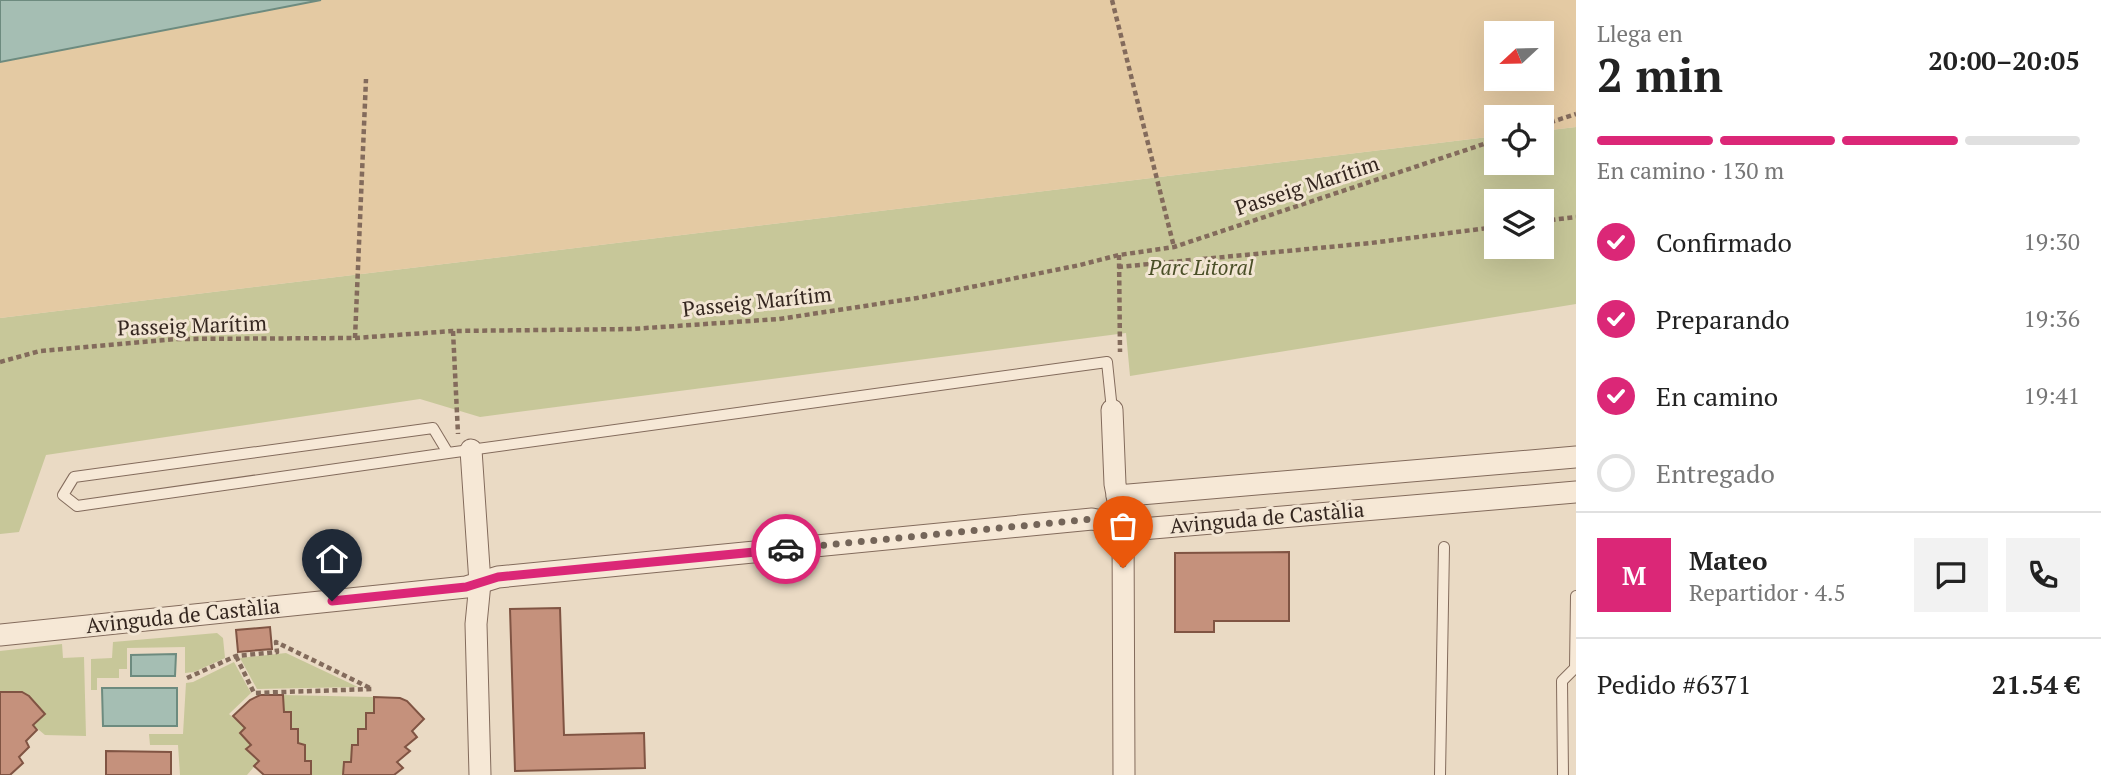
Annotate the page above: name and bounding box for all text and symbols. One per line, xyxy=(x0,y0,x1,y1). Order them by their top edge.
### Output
text: Llega en xyxy=(1597,18,1683,49)
north arrow xyxy=(1484,21,1554,91)
map controls xyxy=(1484,21,1554,259)
text: 20:00–20:05 xyxy=(1928,43,2080,77)
text: 2 min xyxy=(1597,44,1723,105)
button: locate xyxy=(1484,105,1554,175)
street label: Passeig Marítim xyxy=(1231,149,1382,222)
text: En camino · 130 m xyxy=(1597,155,1784,186)
button: layers xyxy=(1484,189,1554,259)
icon: check xyxy=(1597,223,1635,261)
text: Confirmado xyxy=(1656,225,1792,259)
text: 19:30 xyxy=(2023,226,2080,257)
park label: Parc Litoral xyxy=(1147,253,1254,281)
street label: Passeig Marítim xyxy=(681,279,833,323)
icon: check xyxy=(1597,300,1635,338)
text: Preparando xyxy=(1656,302,1790,336)
text: 19:36 xyxy=(2023,303,2080,334)
street label: Passeig Marítim xyxy=(117,308,267,342)
icon: check xyxy=(1597,377,1635,415)
text: En camino xyxy=(1656,379,1778,413)
text: 19:41 xyxy=(2023,380,2080,411)
text: Entregado xyxy=(1656,456,1775,490)
street label: Avinguda de Castàlia xyxy=(1169,495,1366,539)
pin xyxy=(1093,496,1153,568)
icon: bag xyxy=(1104,507,1142,545)
courier xyxy=(751,514,821,584)
pin xyxy=(302,529,362,601)
icon: car xyxy=(767,530,805,568)
button: chat xyxy=(1914,538,1988,612)
button: phone xyxy=(2006,538,2080,612)
icon: home xyxy=(313,540,351,578)
text: Mateo xyxy=(1689,543,1767,577)
text: M xyxy=(1622,558,1646,592)
text: Repartidor · 4.5 xyxy=(1689,577,1846,608)
street label: Avinguda de Castàlia xyxy=(85,591,282,639)
text: Pedido #6371 xyxy=(1597,667,1751,701)
text: 21.54 € xyxy=(1992,667,2080,701)

